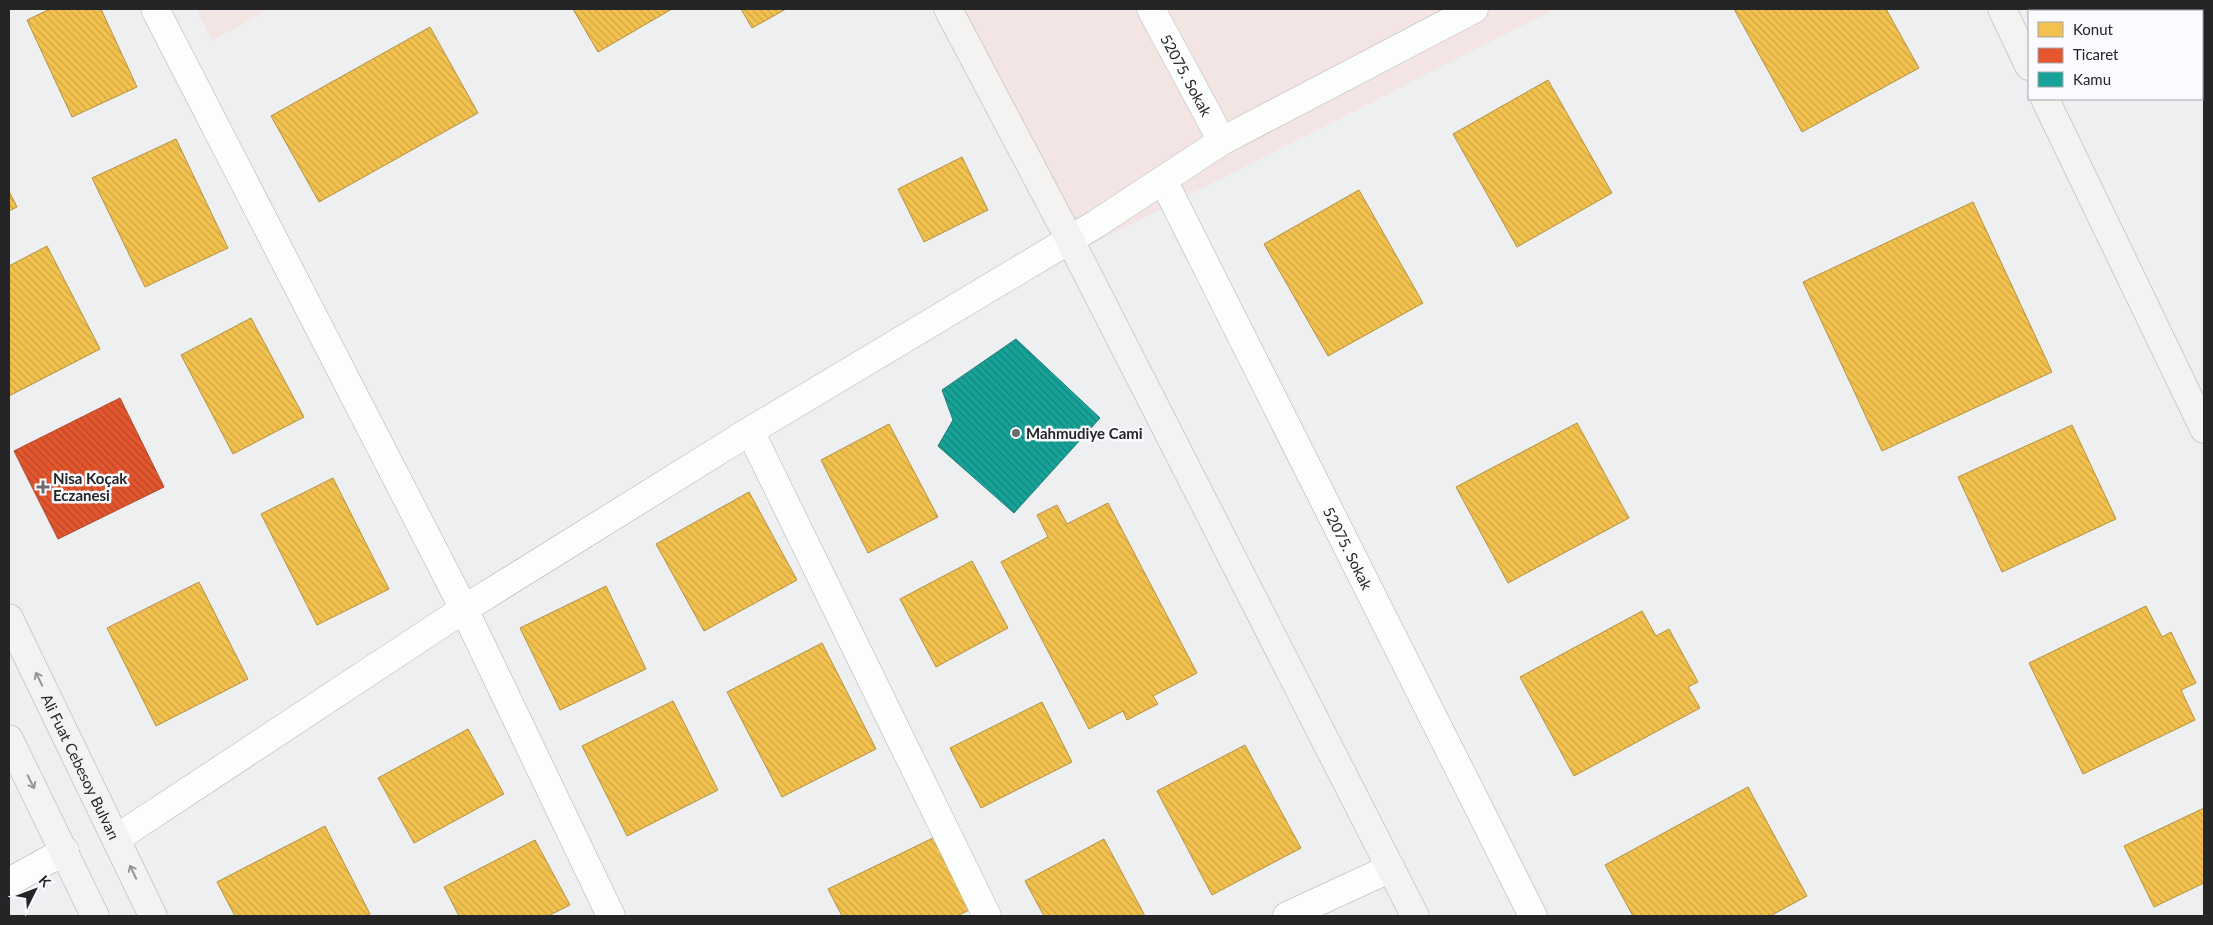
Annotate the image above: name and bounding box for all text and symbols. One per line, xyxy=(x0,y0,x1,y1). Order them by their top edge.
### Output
legend xyxy=(2028,10,2203,100)
text: Konut xyxy=(2073,20,2114,38)
street label: 52075. Sokak xyxy=(1157,31,1216,119)
text: Ticaret xyxy=(2073,45,2119,63)
text: Kamu xyxy=(2073,70,2111,88)
place label: Mahmudiye Cami xyxy=(1026,424,1143,442)
marker: Mahmudiye Cami xyxy=(1010,427,1022,439)
place label: Nisa Koçak Eczanesi xyxy=(53,469,128,504)
marker: Nisa Koçak Eczanesi xyxy=(37,481,49,493)
street label: 52075. Sokak xyxy=(1320,504,1377,593)
one-way arrow xyxy=(34,672,43,687)
street label: Ali Fuat Cebesoy Bulvarı xyxy=(38,691,124,842)
one-way arrow xyxy=(26,775,36,790)
north arrow xyxy=(10,865,60,915)
one-way arrow xyxy=(127,865,137,880)
text: K xyxy=(36,872,55,891)

